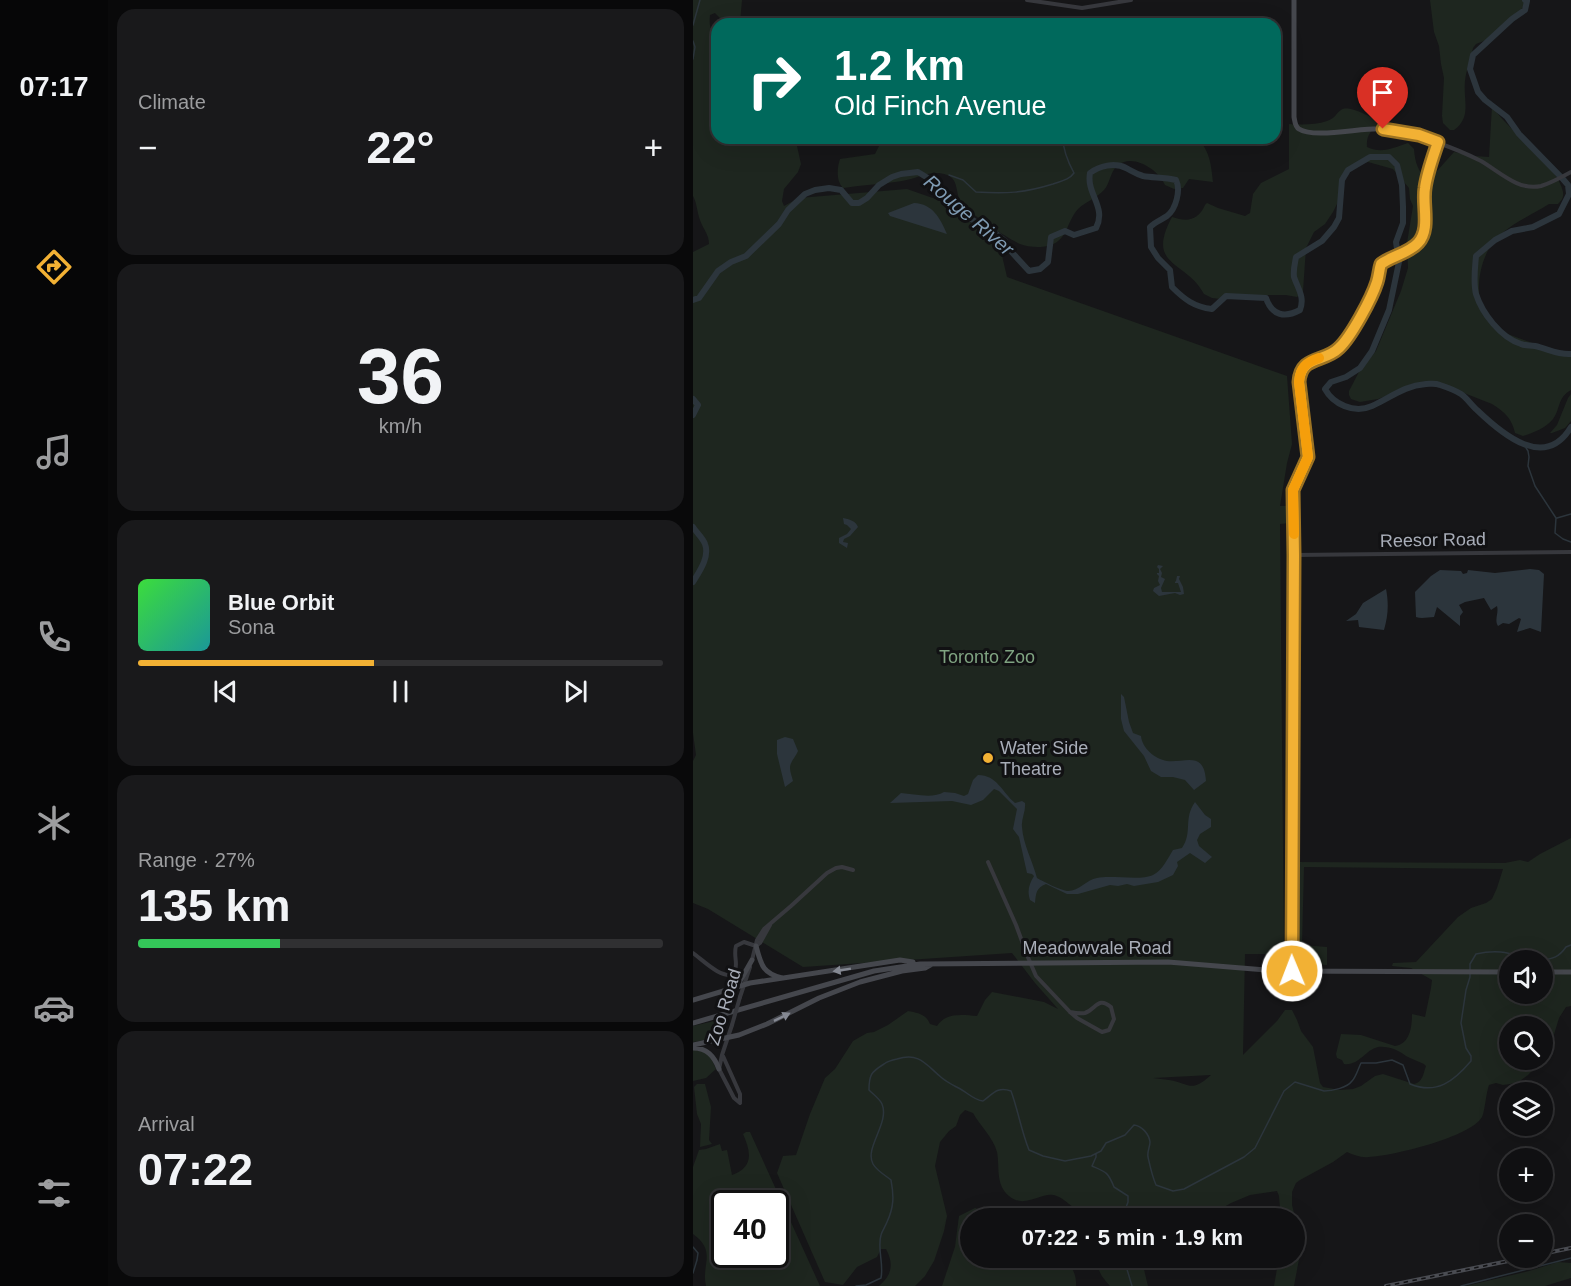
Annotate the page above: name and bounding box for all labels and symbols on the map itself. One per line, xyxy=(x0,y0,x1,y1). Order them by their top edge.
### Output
pin xyxy=(1357,67,1408,129)
water label: Rouge River xyxy=(920,170,1019,261)
street label: Reesor Road xyxy=(1380,529,1486,551)
park label: Toronto Zoo xyxy=(939,647,1035,667)
place label: Water Side Theatre xyxy=(1000,738,1088,779)
marker: Water Side Theatre xyxy=(981,751,995,765)
street label: Meadowvale Road xyxy=(1022,938,1172,958)
position arrow xyxy=(1260,939,1324,1003)
one-way arrow xyxy=(832,965,851,974)
street label: Zoo Road xyxy=(703,966,745,1048)
one-way arrow xyxy=(773,1012,790,1021)
speed limit sign: 40 xyxy=(711,1190,789,1268)

